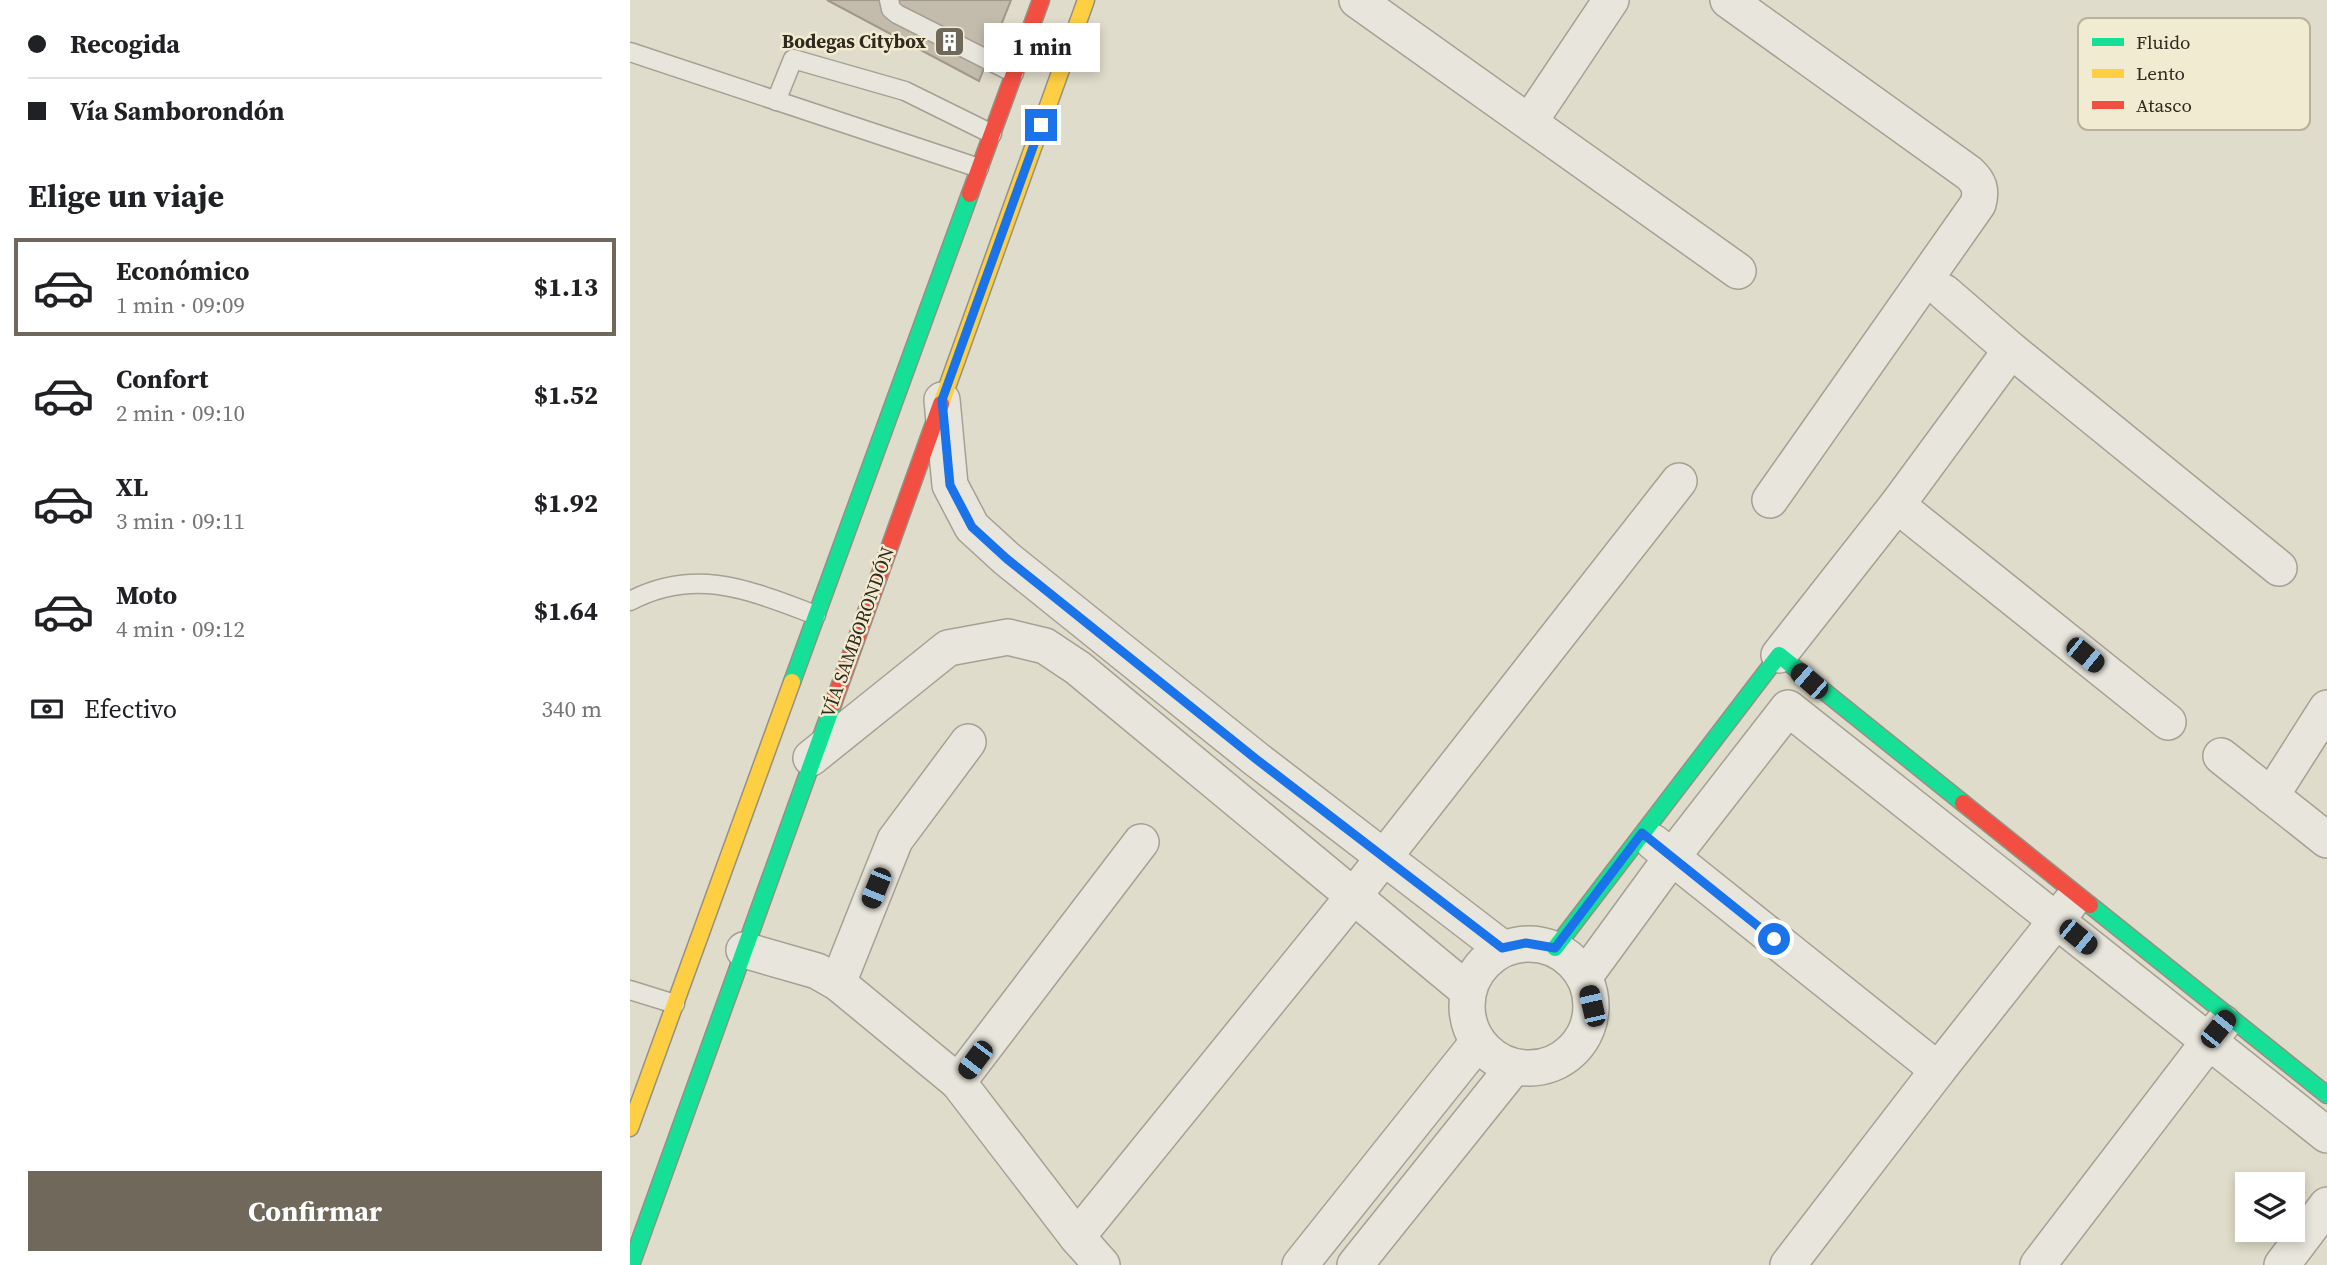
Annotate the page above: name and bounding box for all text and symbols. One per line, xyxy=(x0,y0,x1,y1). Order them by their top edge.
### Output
legend xyxy=(2078,18,2310,130)
building icon: Bodegas Citybox xyxy=(932,24,966,58)
callout: 1 min xyxy=(983,24,1099,72)
text: Recogida xyxy=(70,26,180,62)
place label: Bodegas Citybox xyxy=(782,28,927,54)
text: Fluido xyxy=(2136,29,2190,55)
text: 1 min xyxy=(1012,31,1072,63)
text: Lento xyxy=(2136,60,2185,86)
text: Atasco xyxy=(2136,92,2192,118)
text: Vía Samborondón xyxy=(70,93,284,129)
route end xyxy=(1025,109,1057,141)
text: Elige un viaje xyxy=(28,174,224,218)
text: Económico xyxy=(116,253,249,289)
icon: car xyxy=(32,256,95,319)
text: $1.13 xyxy=(534,269,598,305)
text: 1 min · 09:09 xyxy=(116,289,245,321)
text: Confort xyxy=(116,361,208,397)
icon: car xyxy=(32,364,95,427)
text: $1.52 xyxy=(534,377,598,413)
text: 2 min · 09:10 xyxy=(116,397,245,429)
text: XL xyxy=(116,469,148,505)
icon: car xyxy=(32,472,95,535)
text: $1.92 xyxy=(534,485,598,521)
text: 3 min · 09:11 xyxy=(116,505,245,537)
street label: VÍA SAMBORONDÓN xyxy=(814,543,900,721)
text: Moto xyxy=(116,577,177,613)
icon: car xyxy=(32,580,95,643)
text: $1.64 xyxy=(534,593,598,629)
text: 4 min · 09:12 xyxy=(116,613,245,645)
car xyxy=(2063,634,2108,676)
car xyxy=(1787,659,1832,703)
icon: cash xyxy=(28,690,66,728)
text: Efectivo xyxy=(84,691,177,727)
text: 340 m xyxy=(541,693,602,725)
car xyxy=(859,865,894,911)
car xyxy=(2056,916,2101,958)
route start xyxy=(1758,923,1790,955)
car xyxy=(1578,983,1607,1029)
car xyxy=(2197,1006,2240,1052)
car xyxy=(954,1037,997,1083)
button: Confirmar xyxy=(28,1171,602,1251)
map controls xyxy=(2235,1172,2305,1242)
button: layers xyxy=(2235,1172,2305,1242)

